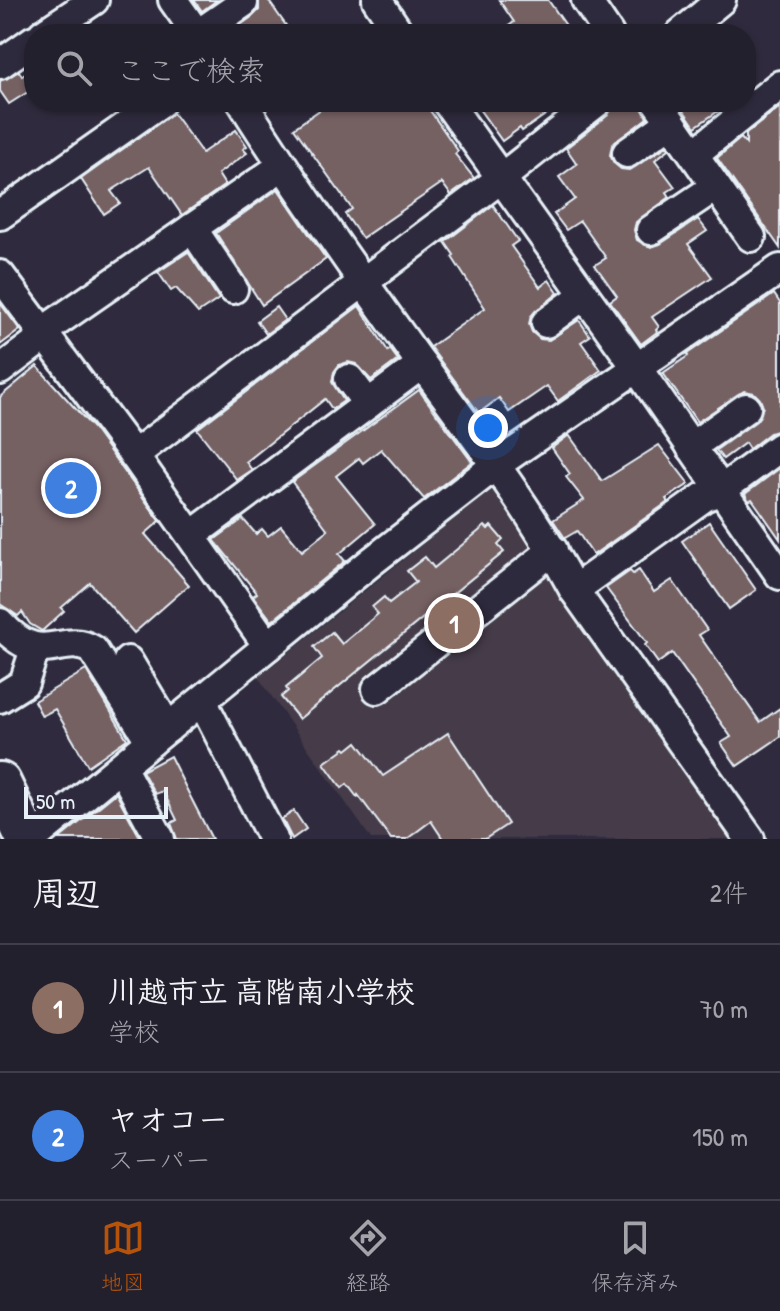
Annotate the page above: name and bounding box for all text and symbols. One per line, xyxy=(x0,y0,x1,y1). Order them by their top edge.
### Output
search box xyxy=(24,24,756,112)
icon: search xyxy=(52,46,96,90)
text: ここで検索 xyxy=(116,50,266,90)
your location xyxy=(468,408,508,448)
pin: 2 xyxy=(45,458,97,518)
pin: 1 xyxy=(428,593,480,653)
scale bar xyxy=(24,783,168,819)
text: 50 m xyxy=(36,786,75,816)
text: 周辺 xyxy=(32,870,100,916)
text: 2件 xyxy=(710,875,748,910)
text: 川越市立 高階南小学校 xyxy=(108,971,415,1011)
text: 1 xyxy=(53,991,63,1026)
text: 70 m xyxy=(700,991,748,1026)
text: 学校 xyxy=(108,1014,160,1049)
text: ヤオコー xyxy=(108,1099,228,1139)
text: 2 xyxy=(52,1119,64,1154)
text: 150 m xyxy=(692,1119,748,1154)
text: スーパー xyxy=(108,1142,211,1177)
tab: 地図 xyxy=(101,1216,145,1297)
tab: 経路 xyxy=(346,1216,390,1297)
tab: 保存済み xyxy=(591,1216,679,1297)

